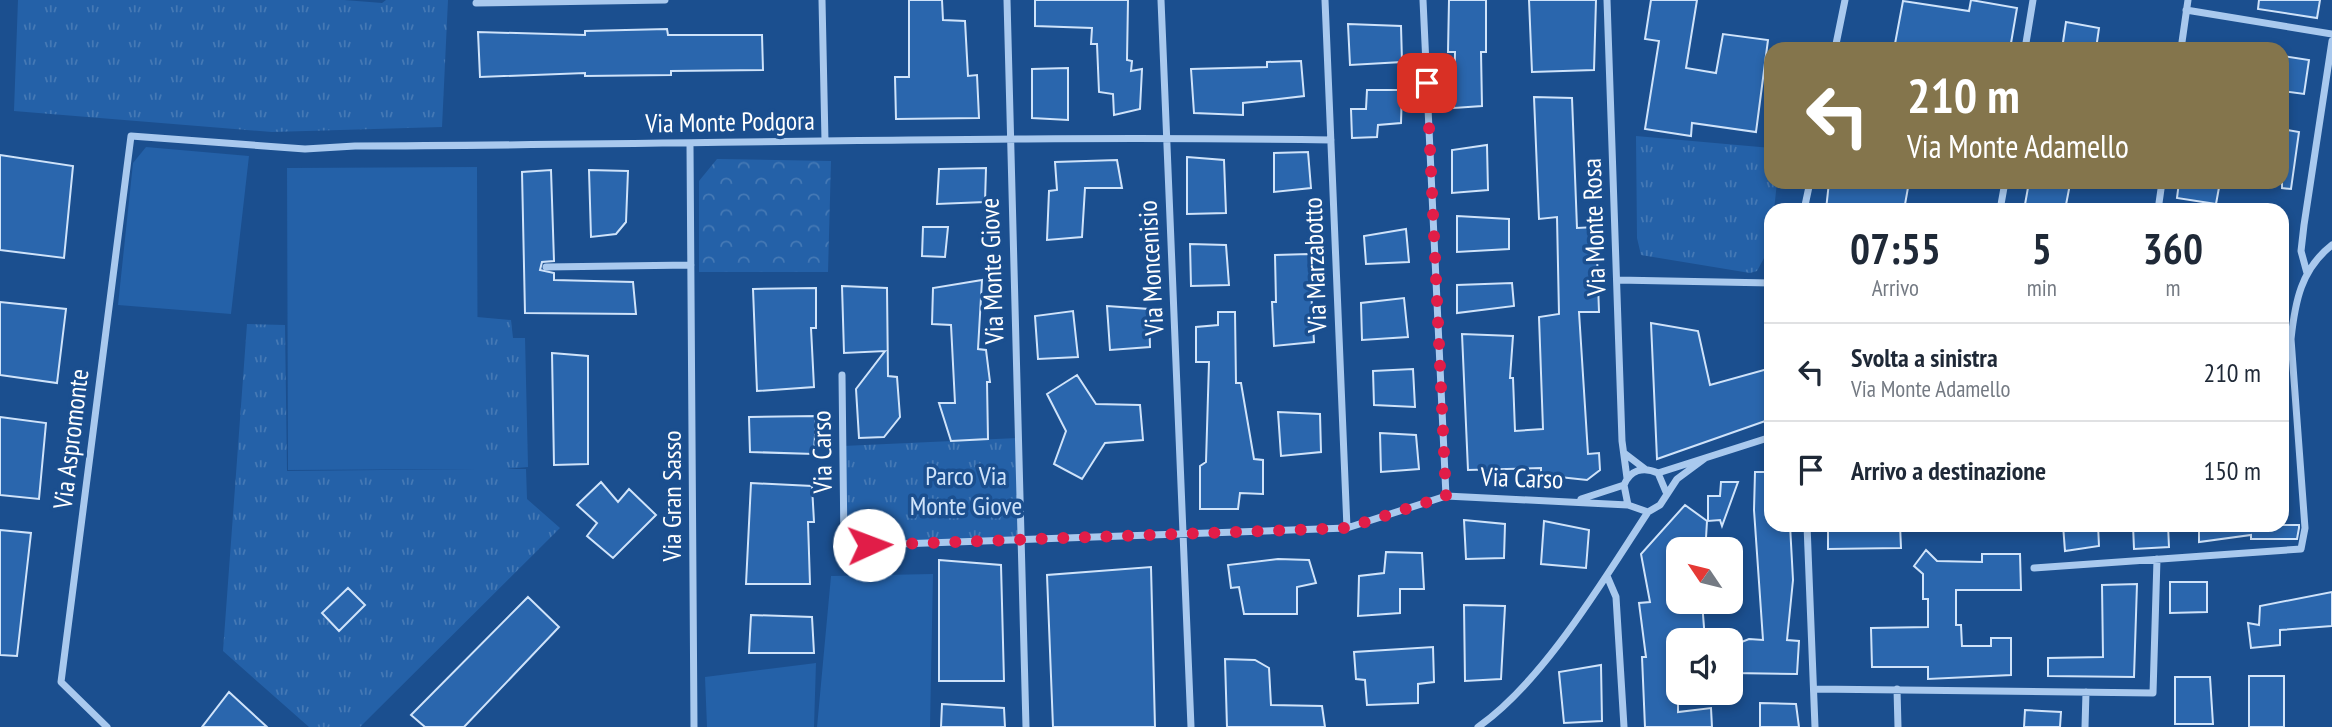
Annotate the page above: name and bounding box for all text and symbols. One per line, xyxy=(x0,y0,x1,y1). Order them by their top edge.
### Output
pin xyxy=(1397,53,1457,113)
text: 210 m xyxy=(1907,63,2020,127)
icon: arrive xyxy=(1408,64,1446,102)
icon: left xyxy=(1792,70,1883,161)
street label: Via Monte Podgora xyxy=(644,104,815,139)
text: Via Monte Adamello xyxy=(1907,125,2129,167)
street label: Via Monte Rosa xyxy=(1575,158,1612,297)
street label: Via Monte Giove xyxy=(972,197,1011,346)
street label: Via Marzabotto xyxy=(1296,197,1333,334)
street label: Via Moncenisio xyxy=(1130,200,1171,337)
text: 07:55 xyxy=(1850,221,1941,276)
text: 5 xyxy=(2032,221,2052,276)
text: 360 xyxy=(2143,221,2203,276)
text: Arrivo xyxy=(1872,273,1919,302)
text: min xyxy=(2027,273,2057,302)
text: m xyxy=(2165,273,2180,302)
text: Svolta a sinistra xyxy=(1851,341,1998,374)
icon: left xyxy=(1792,353,1830,391)
text: 210 m xyxy=(2203,356,2261,389)
street label: Via Aspromonte xyxy=(45,367,95,512)
text: Via Monte Adamello xyxy=(1851,374,2010,403)
street label: Via Carso xyxy=(804,410,839,495)
street label: Via Gran Sasso xyxy=(655,430,688,563)
icon: arrive xyxy=(1792,451,1830,489)
text: Arrivo a destinazione xyxy=(1851,454,2046,487)
text: 150 m xyxy=(2203,454,2261,487)
park label: Parco Via Monte Giove xyxy=(910,459,1022,522)
street label: Via Carso xyxy=(1479,460,1564,495)
position arrow xyxy=(832,508,906,582)
north arrow xyxy=(1666,537,1743,614)
map controls xyxy=(1666,537,1743,705)
button: sound xyxy=(1666,628,1743,705)

